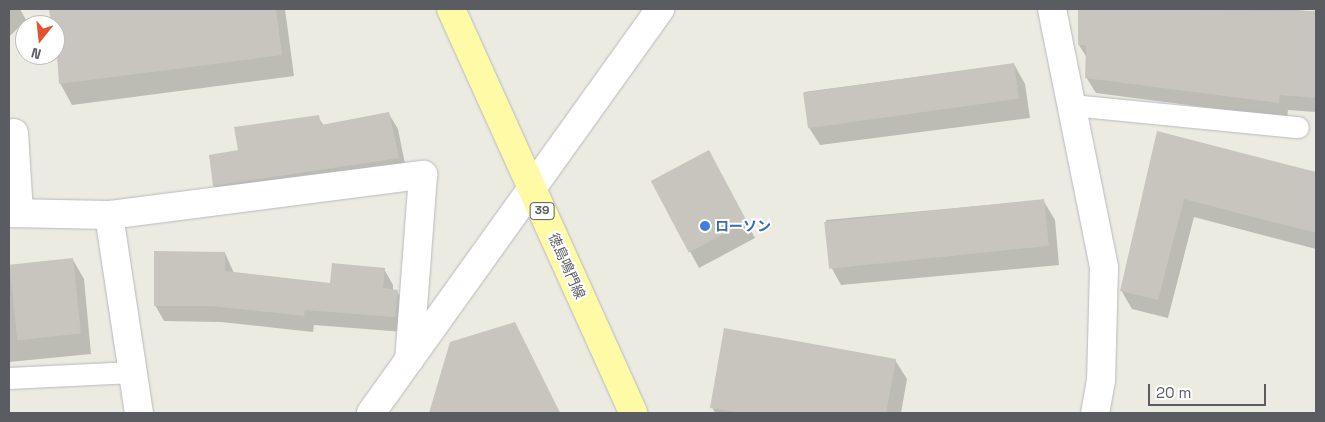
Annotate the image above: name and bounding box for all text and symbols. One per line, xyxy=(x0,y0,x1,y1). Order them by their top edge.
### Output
north arrow xyxy=(15,15,65,65)
text: N xyxy=(29,44,43,63)
road number: 39 xyxy=(530,202,554,220)
place label: ローソン xyxy=(715,218,771,234)
marker: ローソン xyxy=(699,220,711,232)
street label: 徳島鳴門線 xyxy=(545,231,589,301)
scale bar xyxy=(1150,374,1268,406)
text: 20 m xyxy=(1156,383,1191,402)

